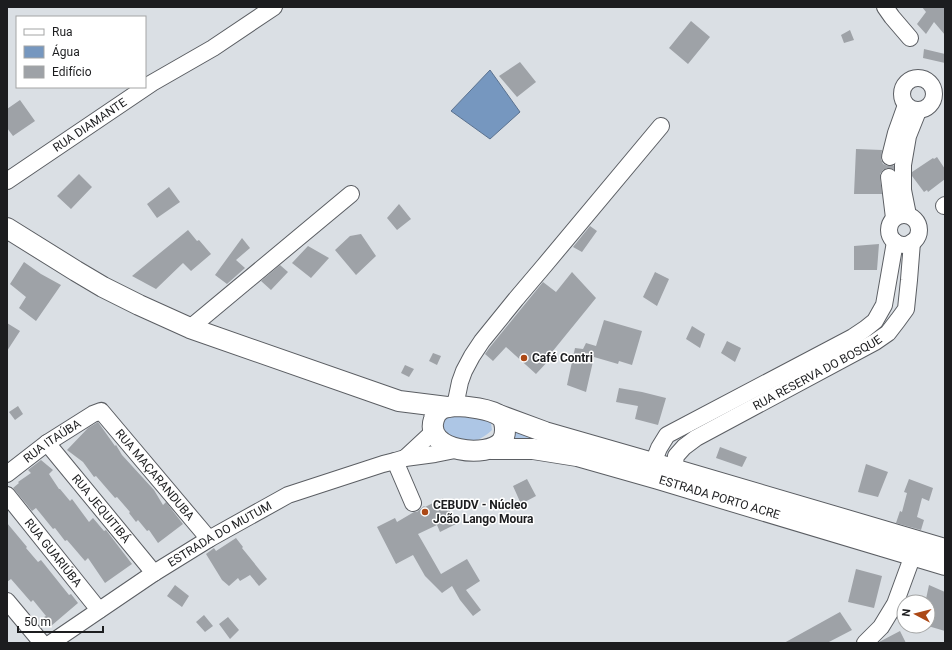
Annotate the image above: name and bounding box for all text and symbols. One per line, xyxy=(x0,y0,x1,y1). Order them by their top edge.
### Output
legend xyxy=(16,16,146,88)
text: Rua xyxy=(52,25,73,39)
text: Água xyxy=(52,44,80,59)
text: Edifício xyxy=(52,65,92,79)
street label: RUA DIAMANTE xyxy=(50,95,129,155)
street label: RUA RESERVA DO BOSQUE xyxy=(751,332,885,413)
place label: Café Contri xyxy=(532,351,593,365)
marker: Café Contri xyxy=(519,353,529,363)
street label: RUA ITAÚBA xyxy=(21,416,84,466)
street label: RUA MAÇARANDUBA xyxy=(113,426,197,523)
street label: RUA JEQUITIBÁ xyxy=(69,472,134,546)
street label: ESTRADA PORTO ACRE xyxy=(657,473,782,522)
street label: ESTRADA DO MUTUM xyxy=(165,498,274,570)
place label: CEBUDV - Núcleo João Lango Moura xyxy=(433,498,534,526)
marker: CEBUDV - Núcleo João Lango Moura xyxy=(420,507,430,517)
street label: RUA GUARIÚBA xyxy=(22,516,85,590)
north arrow xyxy=(896,594,936,634)
scale bar xyxy=(18,608,103,634)
text: N xyxy=(900,608,914,617)
text: 50 m xyxy=(24,615,51,629)

